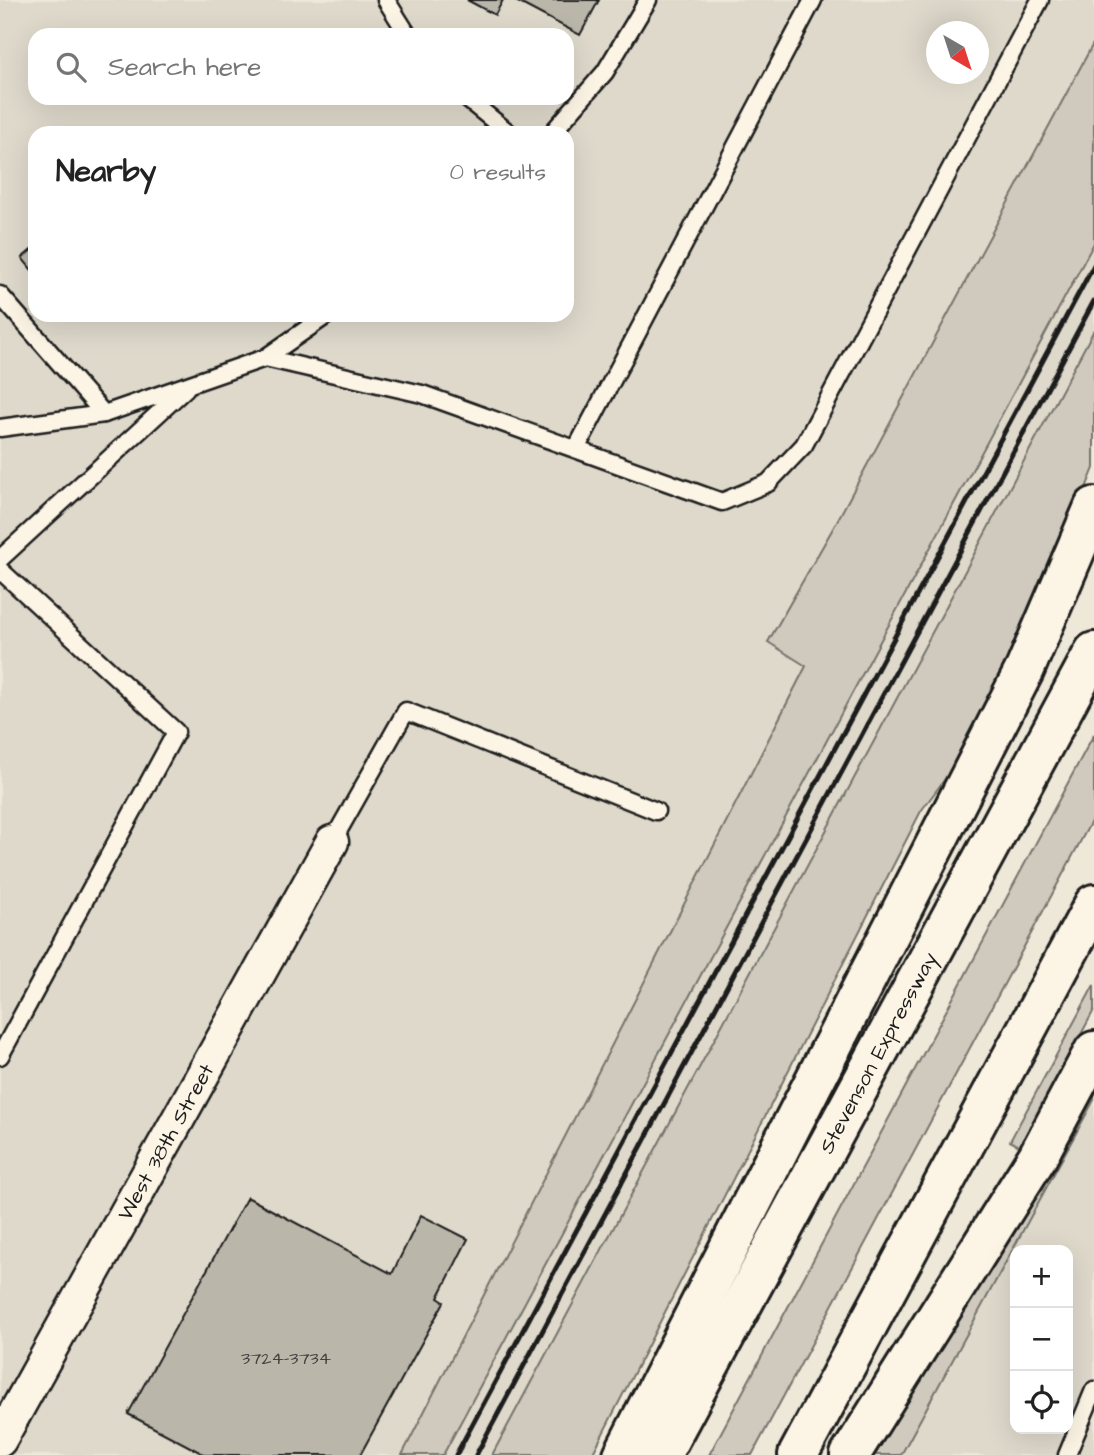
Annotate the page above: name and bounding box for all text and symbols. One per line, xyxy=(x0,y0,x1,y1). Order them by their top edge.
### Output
north arrow xyxy=(926,21,989,84)
search box xyxy=(28,28,574,105)
icon: search xyxy=(52,48,90,86)
text: Search here xyxy=(108,49,261,85)
text: Nearby xyxy=(56,151,156,193)
text: 0 results xyxy=(449,156,546,188)
street label: Stevenson Expressway xyxy=(812,947,946,1159)
street label: West 38th Street xyxy=(110,1058,221,1225)
map controls xyxy=(1010,1245,1073,1434)
button: + xyxy=(1010,1245,1073,1308)
button: − xyxy=(1010,1308,1073,1371)
house number: 3724-3734 xyxy=(241,1346,331,1371)
button: locate xyxy=(1010,1371,1073,1434)

